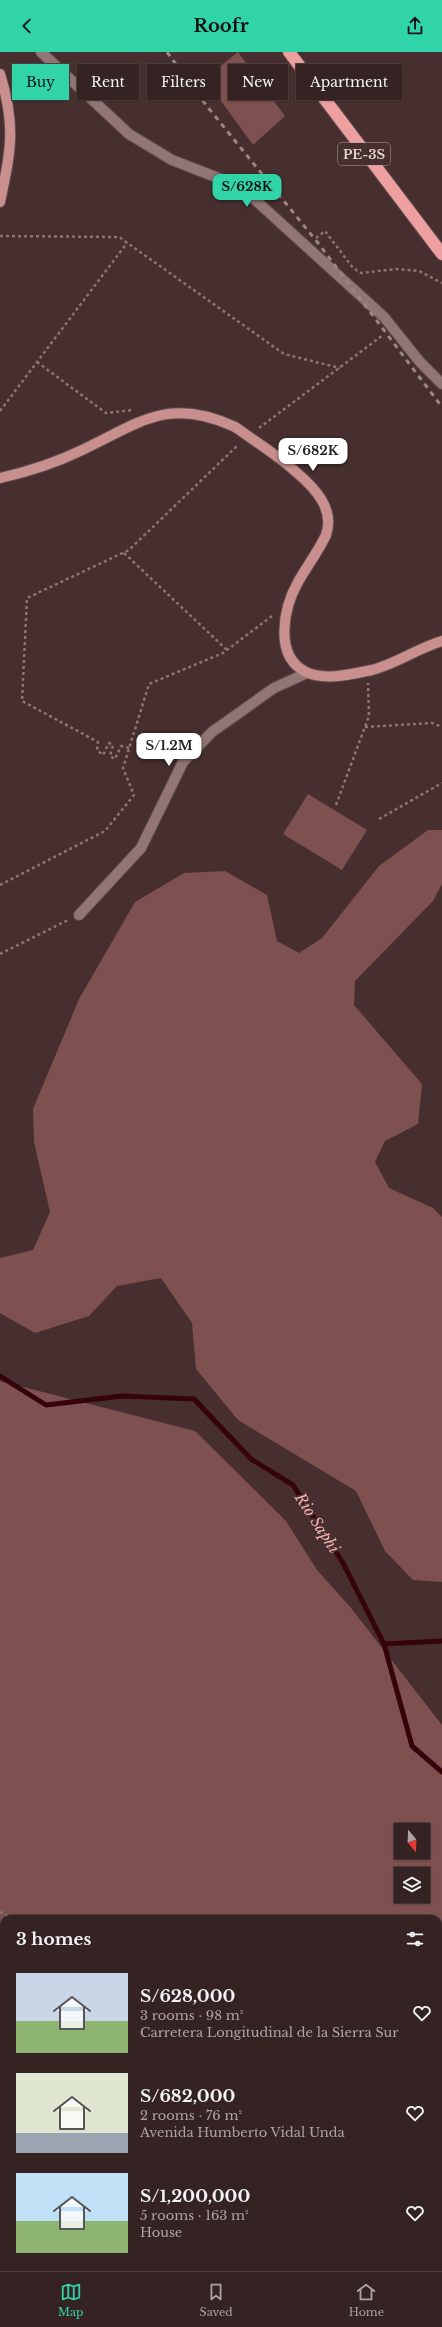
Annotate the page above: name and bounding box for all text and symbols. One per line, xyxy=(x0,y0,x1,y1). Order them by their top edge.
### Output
icon: back xyxy=(16,15,38,37)
text: Roofr xyxy=(193,15,249,37)
icon: share xyxy=(404,15,426,37)
chip: Buy xyxy=(12,64,69,100)
chip: Rent xyxy=(77,64,139,100)
chip: Filters xyxy=(147,64,220,100)
chip: New xyxy=(228,64,288,100)
chip: Apartment xyxy=(296,64,402,100)
road number: PE-3S xyxy=(338,143,390,165)
pin: S/628K xyxy=(214,174,280,208)
text: S/628K xyxy=(222,178,273,195)
pin: S/682K xyxy=(280,438,346,472)
text: S/682K xyxy=(288,442,339,459)
pin: S/1.2M xyxy=(136,733,202,767)
text: S/1.2M xyxy=(145,737,193,754)
water label: Rio Saphi xyxy=(290,1488,344,1557)
north arrow xyxy=(394,1823,430,1859)
map controls xyxy=(394,1823,430,1903)
button: layers xyxy=(394,1867,430,1903)
icon: filters xyxy=(404,1928,426,1950)
text: 3 homes xyxy=(16,1929,91,1950)
text: S/628,000 xyxy=(140,1986,235,2007)
icon: home xyxy=(48,1989,96,2037)
icon: heart xyxy=(411,2002,433,2024)
text: 3 rooms · 98 m² xyxy=(140,2007,243,2024)
text: Carretera Longitudinal de la Sierra Sur xyxy=(140,2024,399,2041)
text: S/682,000 xyxy=(140,2086,235,2107)
icon: home xyxy=(48,2089,96,2137)
icon: heart xyxy=(404,2102,426,2124)
text: 2 rooms · 76 m² xyxy=(140,2107,242,2124)
text: Avenida Humberto Vidal Unda xyxy=(140,2124,345,2141)
text: S/1,200,000 xyxy=(140,2186,250,2207)
icon: home xyxy=(48,2189,96,2237)
icon: heart xyxy=(404,2202,426,2224)
text: 5 rooms · 163 m² xyxy=(140,2207,249,2224)
text: House xyxy=(140,2224,182,2241)
tab: Map xyxy=(58,2281,84,2319)
tab: Saved xyxy=(200,2281,233,2319)
tab: Home xyxy=(349,2281,384,2319)

